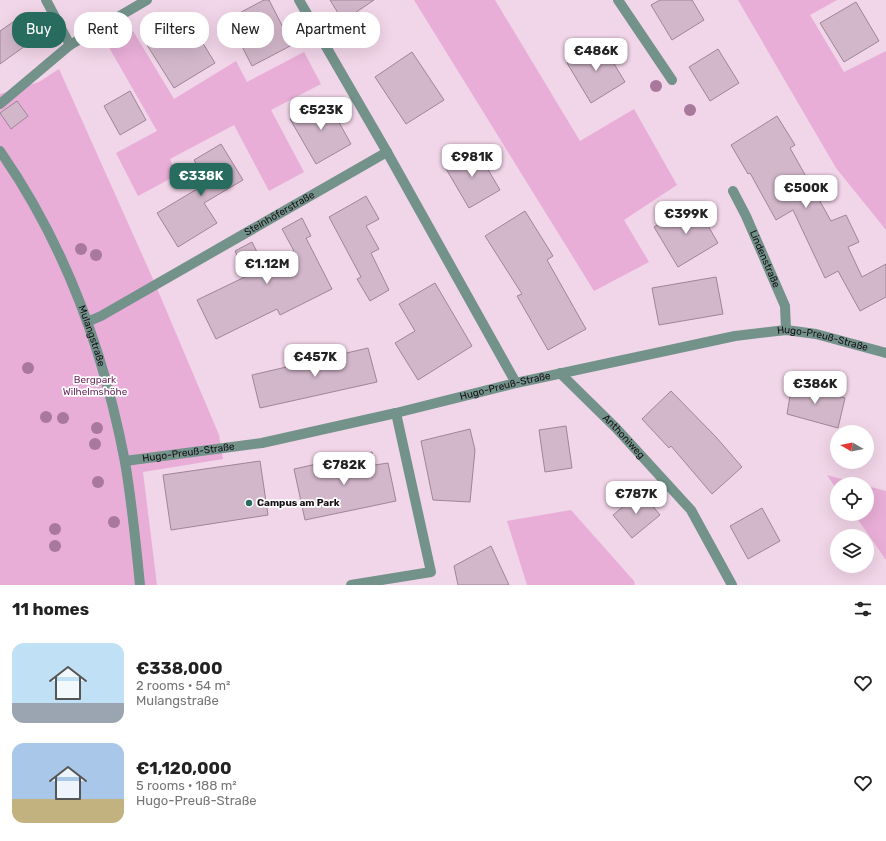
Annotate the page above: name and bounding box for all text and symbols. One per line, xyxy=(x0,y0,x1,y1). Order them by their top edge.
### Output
chip: Buy xyxy=(12,12,66,48)
chip: Rent xyxy=(74,12,132,48)
chip: Filters xyxy=(140,12,209,48)
chip: New xyxy=(217,12,274,48)
chip: Apartment xyxy=(282,12,380,48)
pin: €486K xyxy=(568,38,624,72)
text: €486K xyxy=(574,43,618,58)
pin: €523K xyxy=(293,97,349,131)
text: €523K xyxy=(299,102,343,117)
pin: €981K xyxy=(444,144,500,178)
text: €981K xyxy=(451,149,493,164)
pin: €338K xyxy=(173,163,229,197)
text: €338K xyxy=(179,168,223,183)
pin: €500K xyxy=(778,175,834,209)
text: €500K xyxy=(784,180,828,195)
street label: Steinhöferstraße xyxy=(242,189,317,238)
pin: €399K xyxy=(658,201,714,235)
text: €399K xyxy=(664,206,708,221)
street label: Lindenstraße xyxy=(747,228,783,290)
pin: €1.12M xyxy=(234,251,300,285)
text: €1.12M xyxy=(244,256,290,271)
street label: Mulangstraße xyxy=(75,304,107,368)
street label: Hugo-Preuß-Straße xyxy=(776,324,870,354)
pin: €457K xyxy=(287,344,343,378)
text: €457K xyxy=(293,349,337,364)
street label: Hugo-Preuß-Straße xyxy=(459,370,552,403)
pin: €386K xyxy=(787,371,843,405)
park label: Bergpark Wilhelmshöhe xyxy=(63,374,128,398)
text: €386K xyxy=(793,376,837,391)
street label: Anthoniweg xyxy=(600,412,647,461)
north arrow xyxy=(830,425,874,469)
map controls xyxy=(830,425,874,573)
street label: Hugo-Preuß-Straße xyxy=(142,441,236,465)
pin: €782K xyxy=(316,452,372,486)
text: €782K xyxy=(322,457,366,472)
button: locate xyxy=(830,477,874,521)
pin: €787K xyxy=(608,481,664,515)
text: €787K xyxy=(615,486,657,501)
place label: Campus am Park xyxy=(257,497,340,509)
marker: Campus am Park xyxy=(244,498,254,508)
button: layers xyxy=(830,529,874,573)
icon: filters xyxy=(852,598,874,620)
text: 11 homes xyxy=(12,599,89,619)
text: €338,000 xyxy=(136,658,222,678)
icon: home xyxy=(44,659,92,707)
icon: heart xyxy=(852,672,874,694)
text: 2 rooms · 54 m² xyxy=(136,678,230,693)
text: Mulangstraße xyxy=(136,693,219,708)
text: €1,120,000 xyxy=(136,758,232,778)
icon: home xyxy=(44,759,92,807)
icon: heart xyxy=(852,772,874,794)
text: 5 rooms · 188 m² xyxy=(136,778,237,793)
text: Hugo-Preuß-Straße xyxy=(136,793,257,808)

